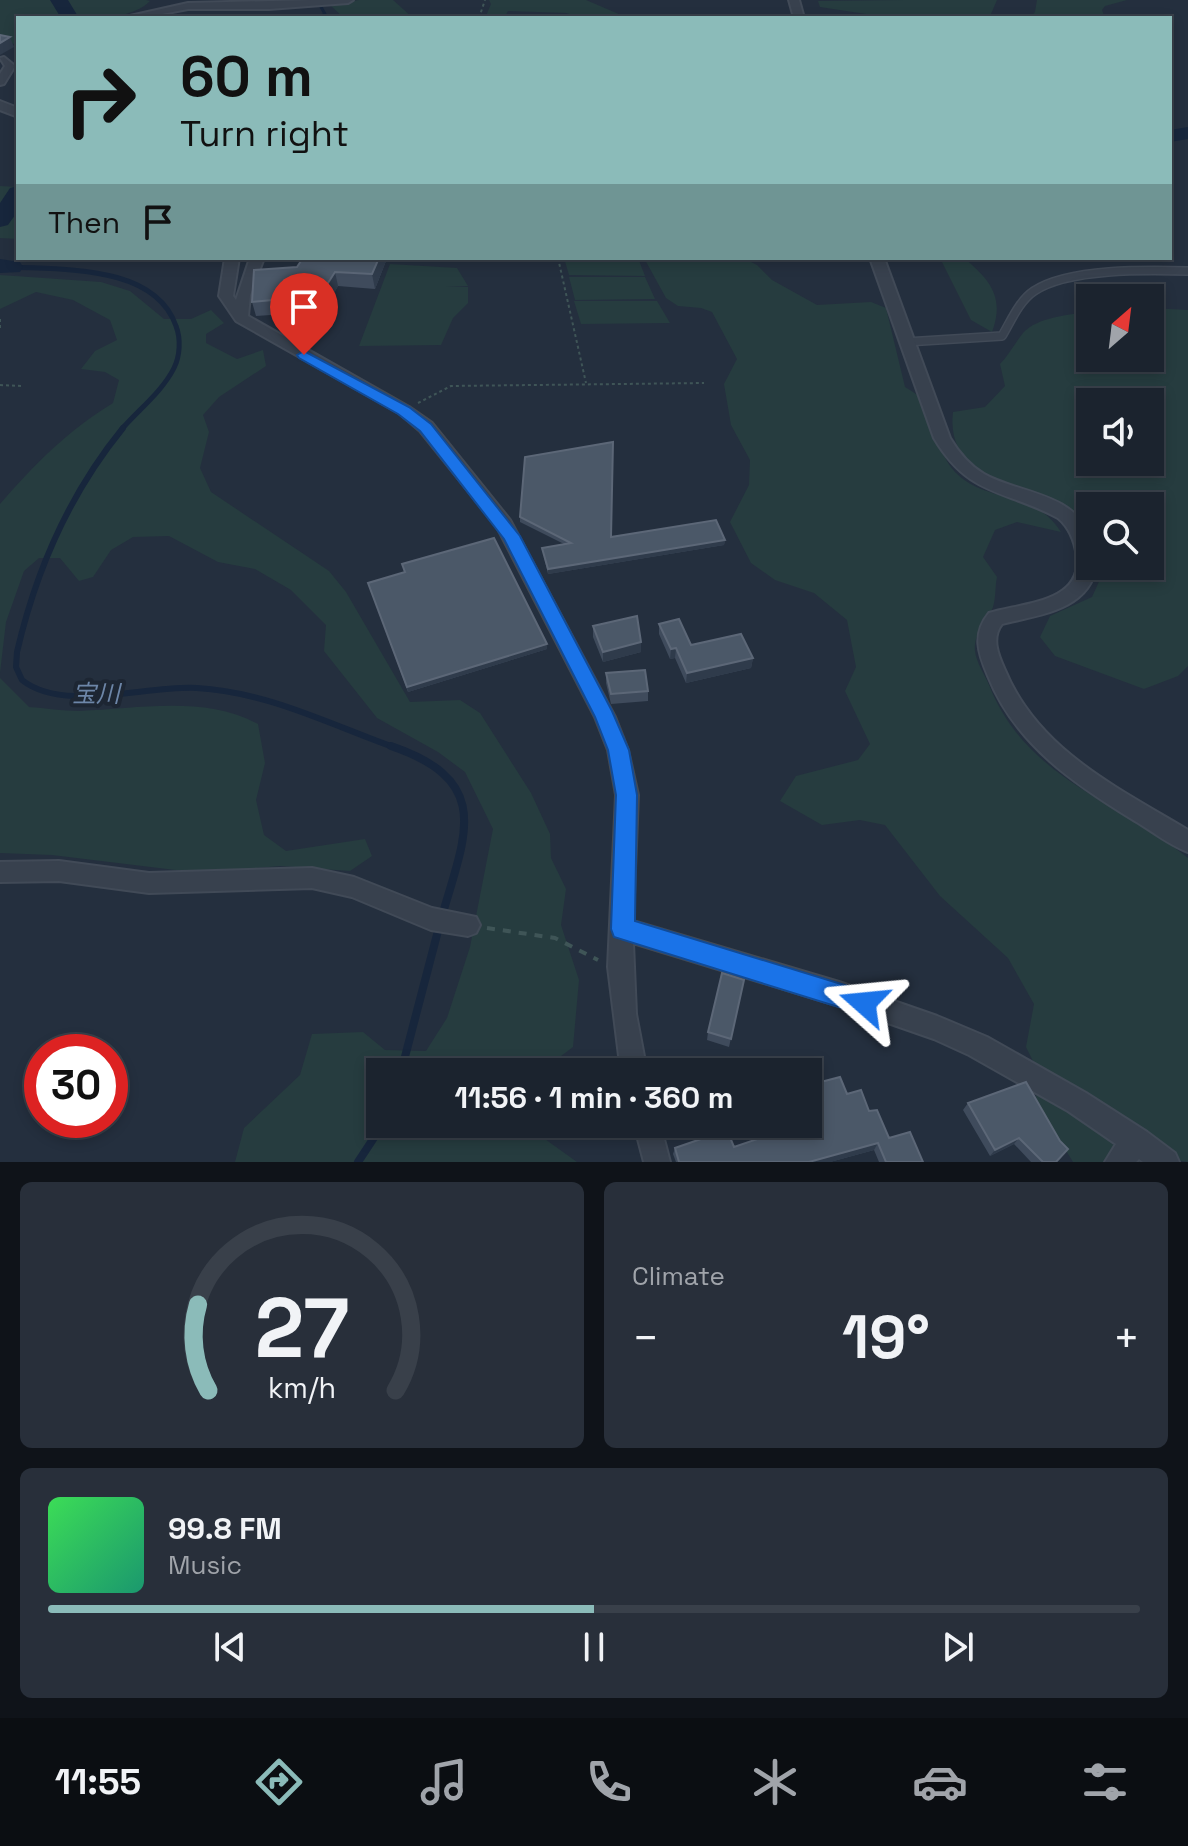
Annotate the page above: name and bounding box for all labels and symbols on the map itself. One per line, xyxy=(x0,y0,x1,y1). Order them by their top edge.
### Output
pin xyxy=(270,273,338,355)
north arrow xyxy=(1076,284,1164,372)
water label: 宝川 xyxy=(72,678,123,709)
position arrow xyxy=(822,961,906,1045)
speed limit sign: 30 xyxy=(24,1034,128,1138)

